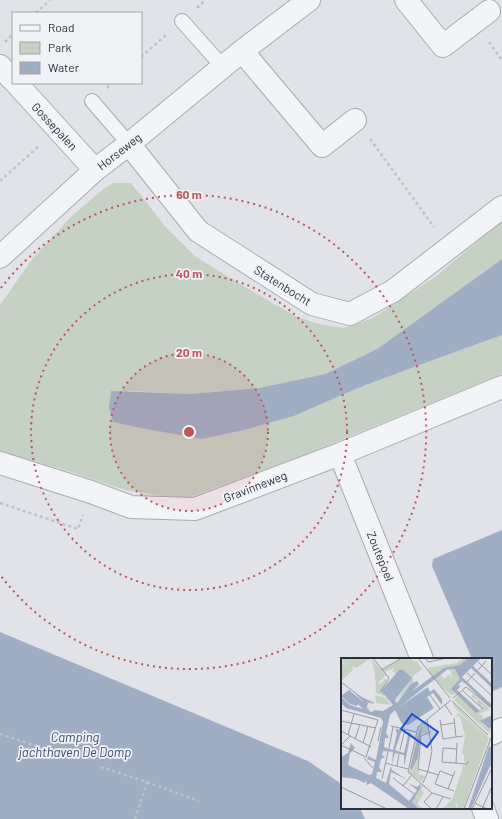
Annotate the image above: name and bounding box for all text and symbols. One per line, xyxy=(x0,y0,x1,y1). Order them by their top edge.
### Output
legend xyxy=(12,12,142,84)
text: Road xyxy=(48,20,75,34)
text: Park xyxy=(48,40,72,54)
text: Water xyxy=(48,60,80,74)
street label: Gossepalen xyxy=(29,99,81,153)
street label: Horseweg xyxy=(94,129,144,173)
text: 60 m xyxy=(176,187,202,201)
street label: Statenbocht xyxy=(252,262,314,308)
text: 40 m xyxy=(176,266,202,280)
text: 20 m xyxy=(176,345,202,359)
centre of rings xyxy=(182,425,196,439)
street label: Gravinneweg xyxy=(221,467,289,505)
street label: Zoutepoel xyxy=(365,529,397,583)
inset map xyxy=(341,658,492,809)
water label: Camping jachthaven De Domp xyxy=(17,729,131,760)

